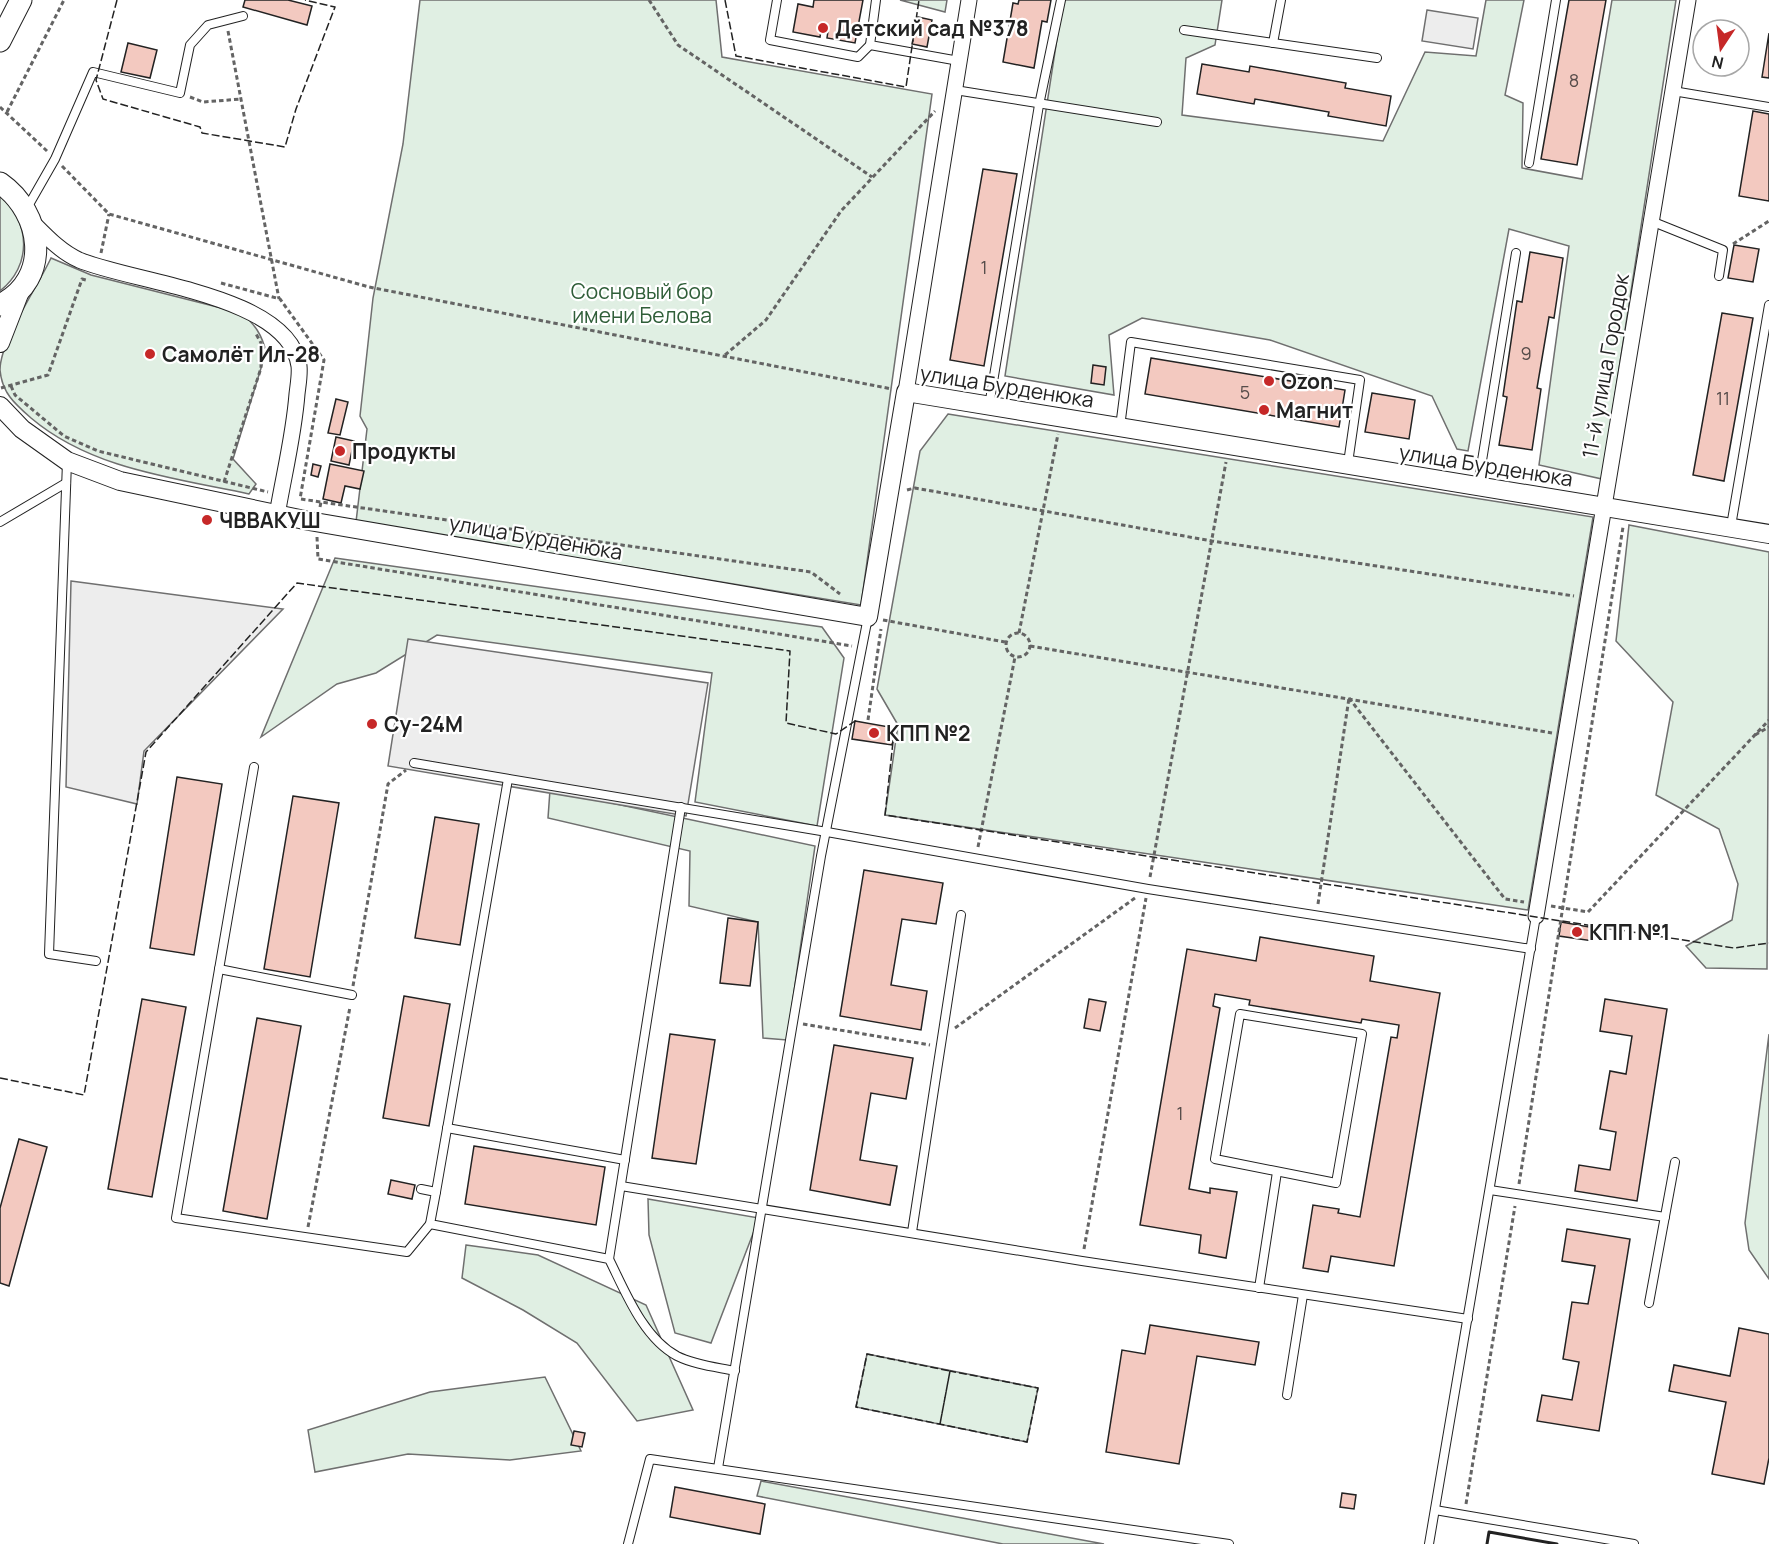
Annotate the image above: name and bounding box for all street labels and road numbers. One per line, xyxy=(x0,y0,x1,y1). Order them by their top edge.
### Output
street label: 11-й улица Городок xyxy=(1575,271,1635,461)
street label: улица Бурденюка xyxy=(918,358,1096,414)
street label: улица Бурденюка xyxy=(1397,437,1575,493)
street label: улица Бурденюка xyxy=(447,508,625,566)

